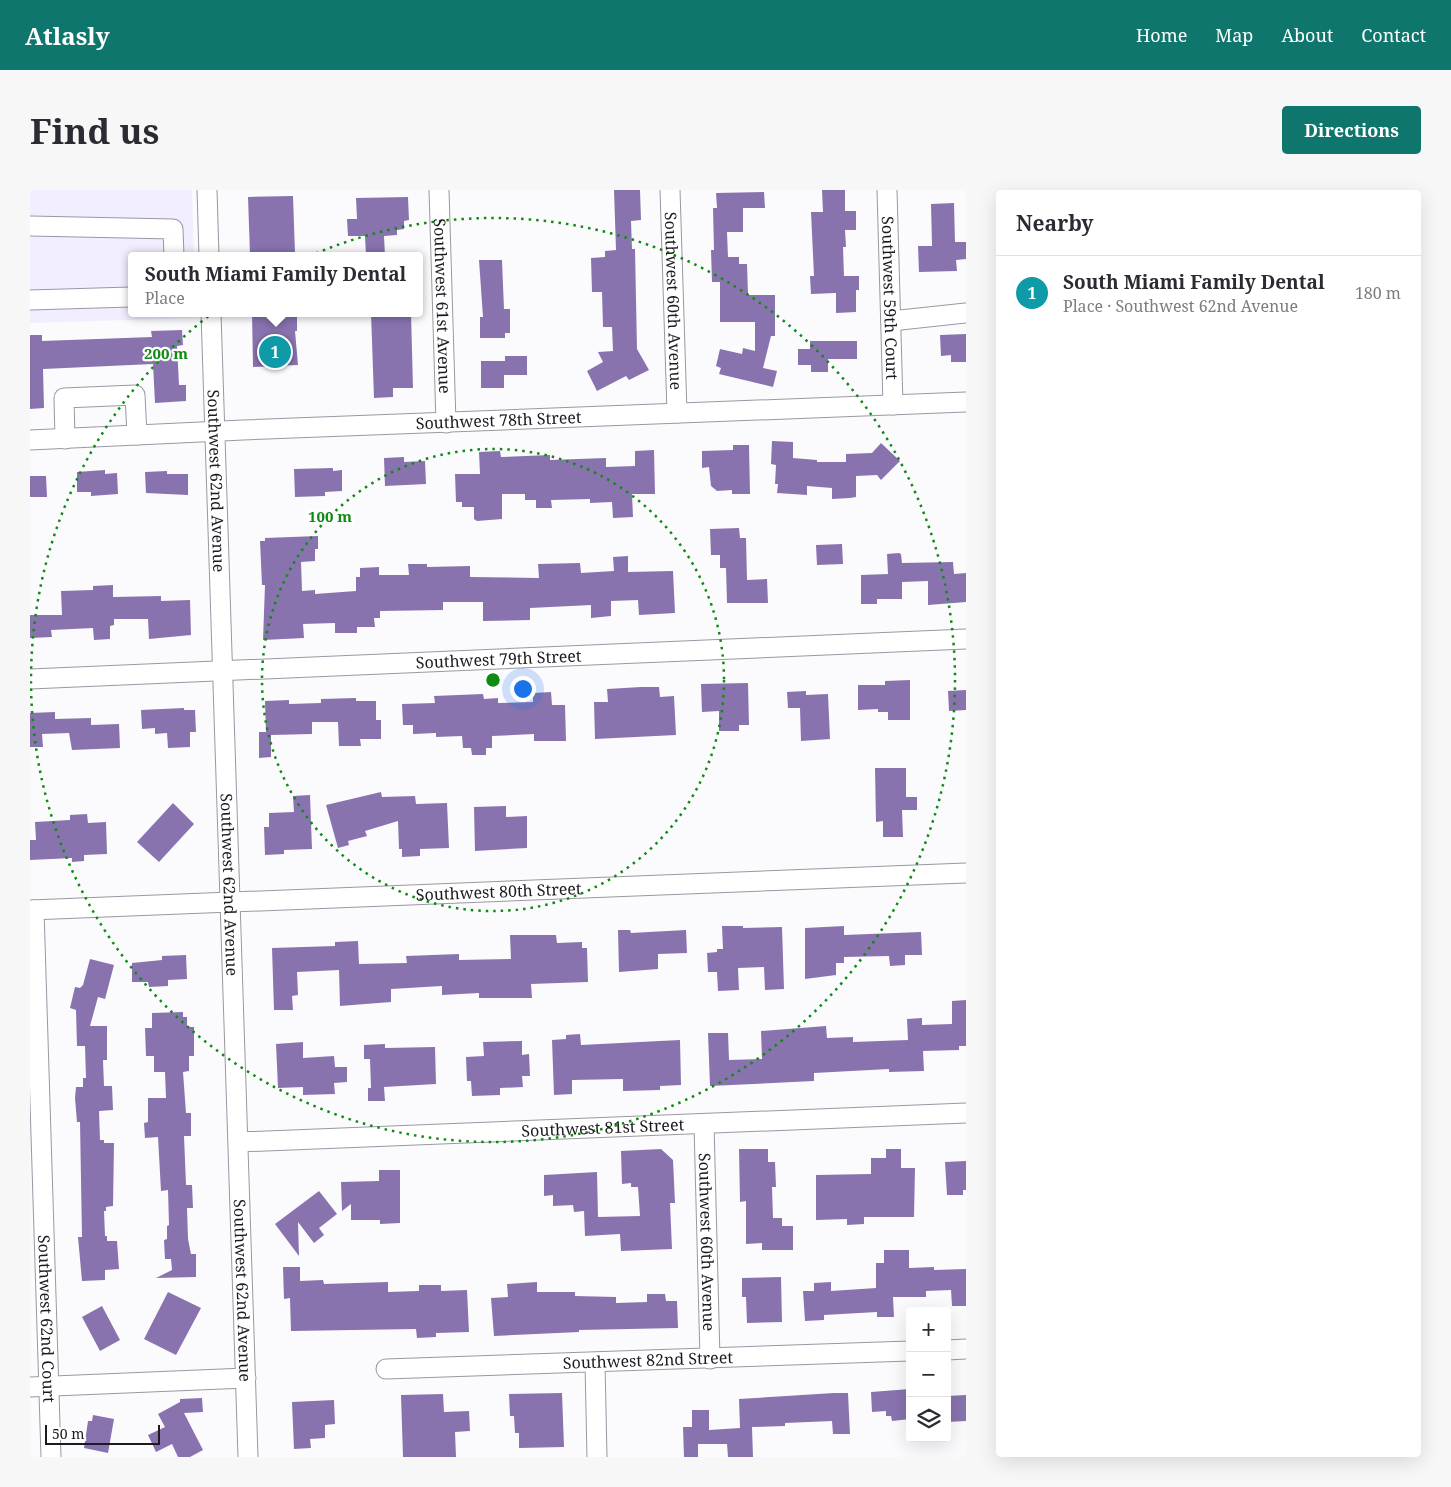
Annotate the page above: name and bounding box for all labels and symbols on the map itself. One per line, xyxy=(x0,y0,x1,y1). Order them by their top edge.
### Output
street label: Southwest 60th Avenue xyxy=(660,211,687,390)
street label: Southwest 59th Court xyxy=(877,216,903,380)
street label: Southwest 61st Avenue xyxy=(429,218,456,394)
pin: 1 xyxy=(259,333,291,371)
text: 200 m xyxy=(144,343,188,363)
street label: Southwest 62nd Avenue xyxy=(202,389,230,573)
street label: Southwest 78th Street xyxy=(415,406,582,434)
text: 100 m xyxy=(308,506,352,526)
street label: Southwest 79th Street xyxy=(415,644,582,674)
centre of rings xyxy=(484,671,502,689)
your location xyxy=(510,676,536,702)
street label: Southwest 62nd Avenue xyxy=(216,793,243,976)
street label: Southwest 80th Street xyxy=(415,877,582,906)
street label: Southwest 81st Street xyxy=(521,1113,685,1142)
street label: Southwest 60th Avenue xyxy=(694,1152,720,1331)
street label: Southwest 62nd Avenue xyxy=(229,1199,257,1382)
street label: Southwest 62nd Court xyxy=(33,1235,60,1403)
street label: Southwest 82nd Street xyxy=(562,1346,734,1374)
scale bar xyxy=(45,1422,160,1445)

